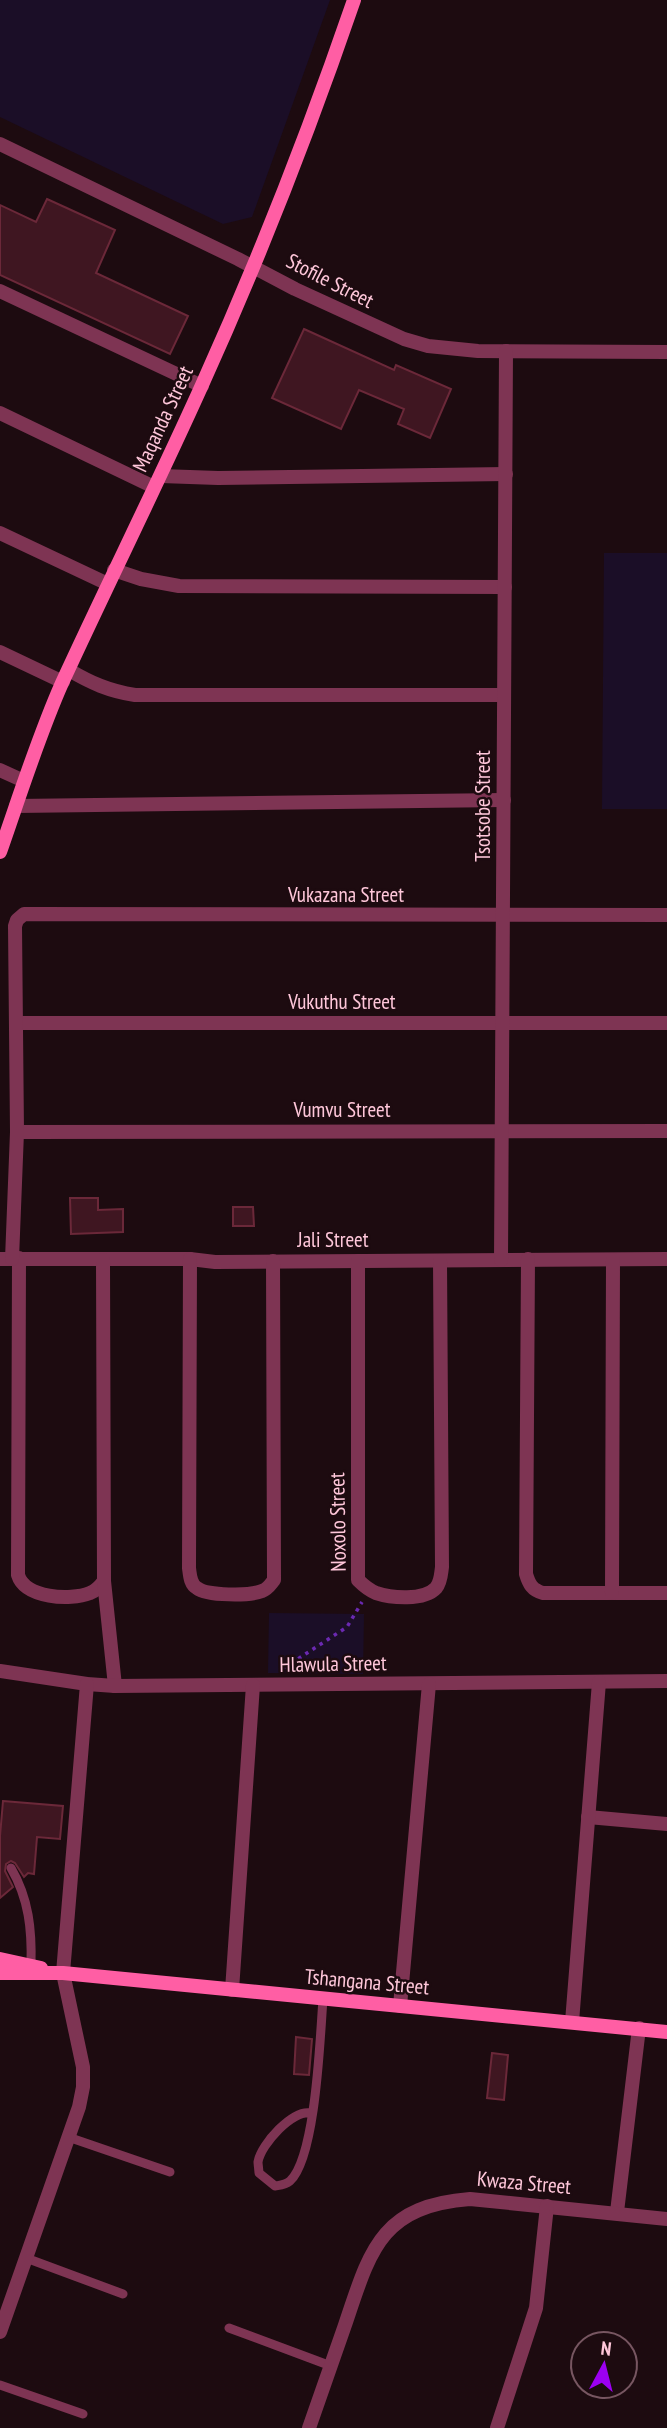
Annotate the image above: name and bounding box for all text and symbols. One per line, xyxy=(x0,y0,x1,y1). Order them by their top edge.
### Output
street label: Stofile Street xyxy=(282,247,379,314)
street label: Maqanda Street xyxy=(126,361,199,476)
street label: Tsotsobe Street xyxy=(469,750,496,862)
street label: Vukazana Street xyxy=(287,881,404,908)
street label: Vukuthu Street xyxy=(287,988,396,1015)
street label: Vumvu Street xyxy=(293,1096,391,1123)
street label: Jali Street xyxy=(297,1226,369,1253)
street label: Noxolo Street xyxy=(323,1472,352,1572)
street label: Hlawula Street xyxy=(279,1649,387,1678)
street label: Tshangana Street xyxy=(304,1963,430,2000)
street label: Kwaza Street xyxy=(476,2165,572,2200)
north arrow xyxy=(569,2330,639,2400)
text: N xyxy=(600,2336,613,2361)

